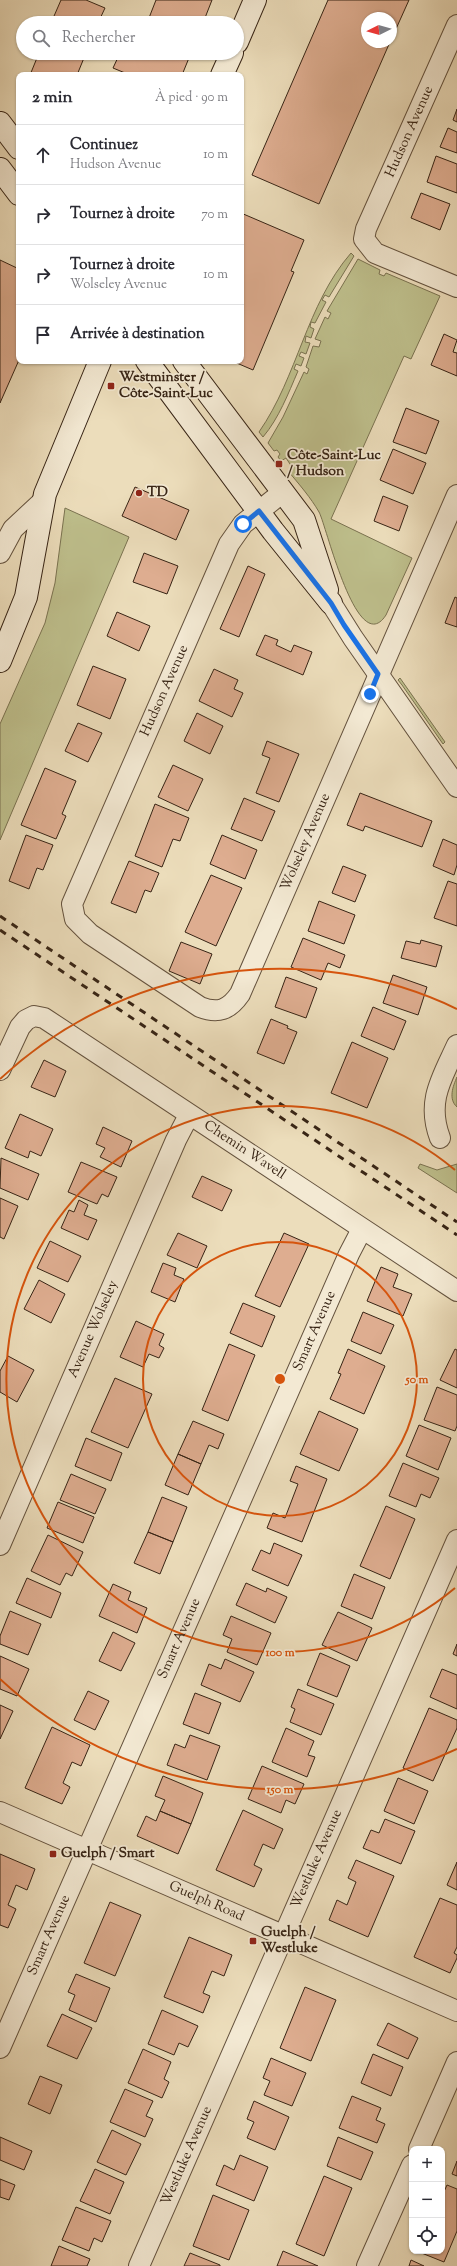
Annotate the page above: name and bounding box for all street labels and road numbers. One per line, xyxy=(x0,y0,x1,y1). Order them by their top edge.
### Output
street label: Hudson Avenue xyxy=(381,83,439,181)
street label: Hudson Avenue xyxy=(136,642,194,740)
street label: Wolseley Avenue xyxy=(276,790,336,894)
street label: Chemin Wavell xyxy=(199,1116,290,1185)
street label: Avenue Wolseley xyxy=(64,1278,124,1381)
street label: Smart Avenue xyxy=(289,1288,342,1375)
street label: Smart Avenue xyxy=(153,1595,206,1682)
street label: Westluke Avenue xyxy=(287,1806,348,1912)
street label: Guelph Road xyxy=(166,1877,247,1927)
street label: Smart Avenue xyxy=(23,1892,76,1979)
street label: Westluke Avenue xyxy=(157,2103,218,2209)

